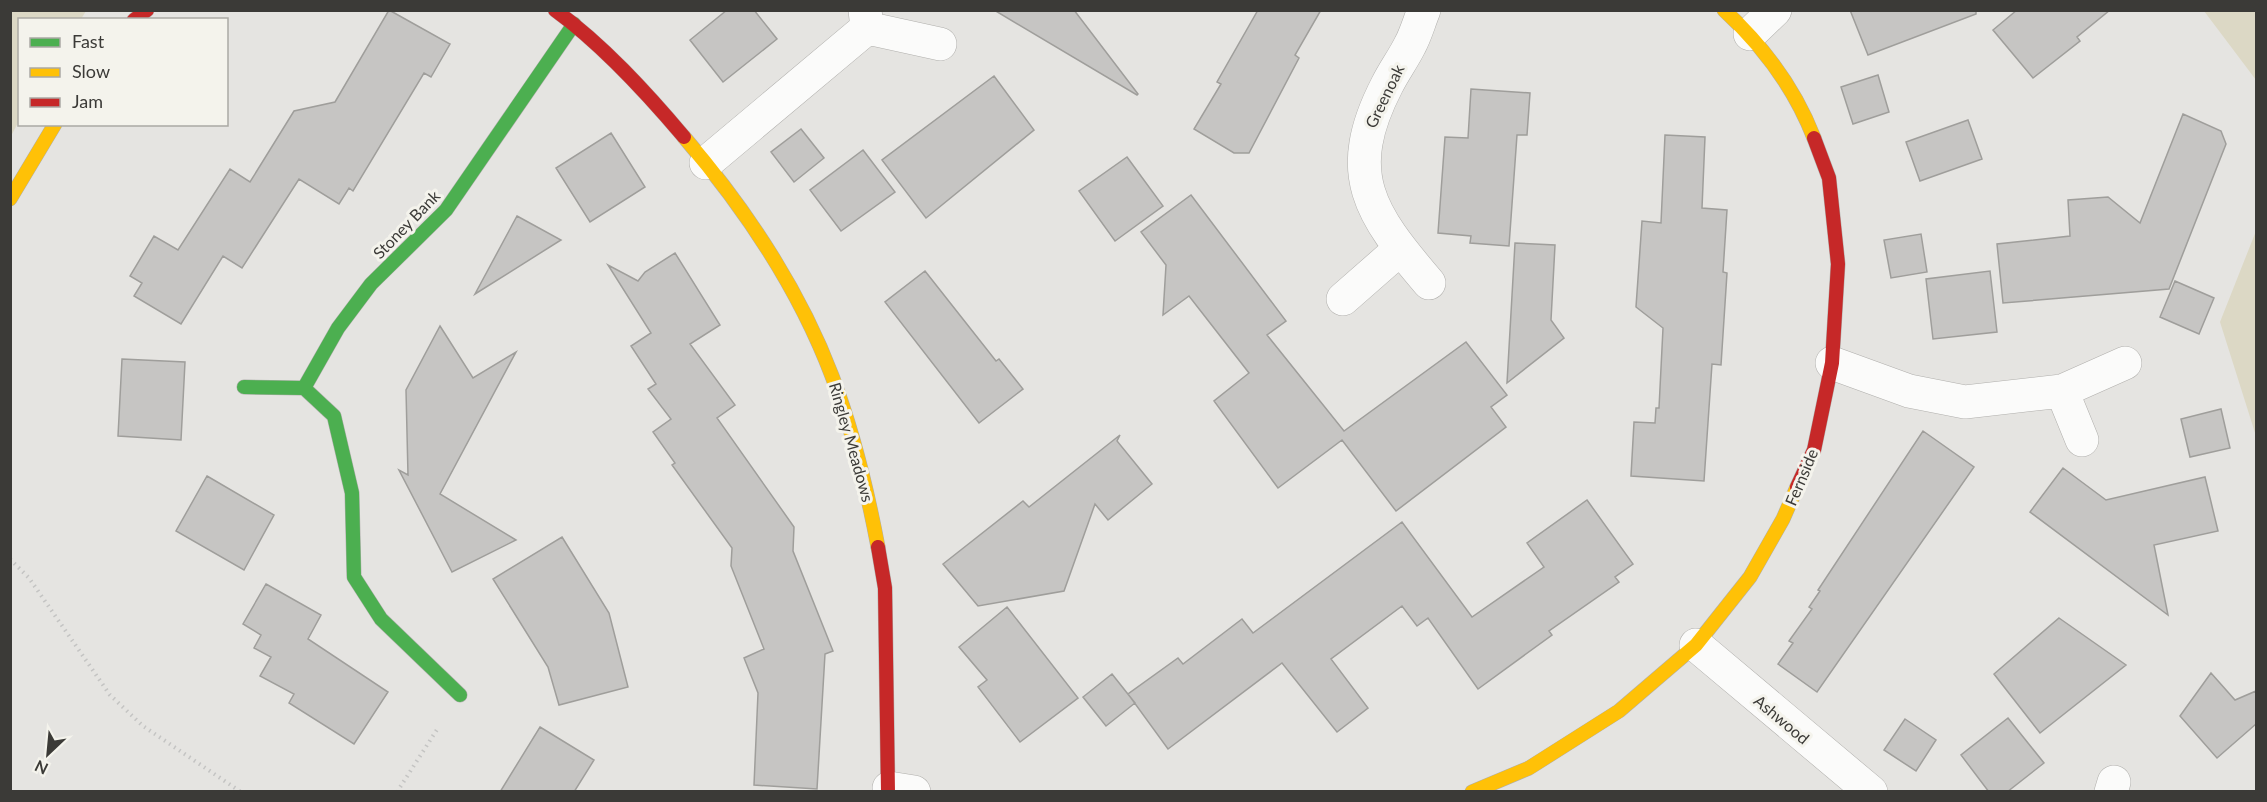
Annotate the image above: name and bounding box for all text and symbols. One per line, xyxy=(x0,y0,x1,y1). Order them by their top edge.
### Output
legend xyxy=(18,18,228,126)
text: Fast xyxy=(72,30,105,52)
text: Slow xyxy=(72,60,110,82)
street label: Greenoak xyxy=(1361,60,1408,131)
text: Jam xyxy=(72,90,103,112)
street label: Stoney Bank xyxy=(369,185,444,262)
street label: Ringley Meadows xyxy=(826,380,878,504)
street label: Fernside xyxy=(1781,446,1821,508)
street label: Ashwood xyxy=(1751,690,1813,748)
north arrow xyxy=(18,724,78,784)
text: N xyxy=(32,757,51,779)

